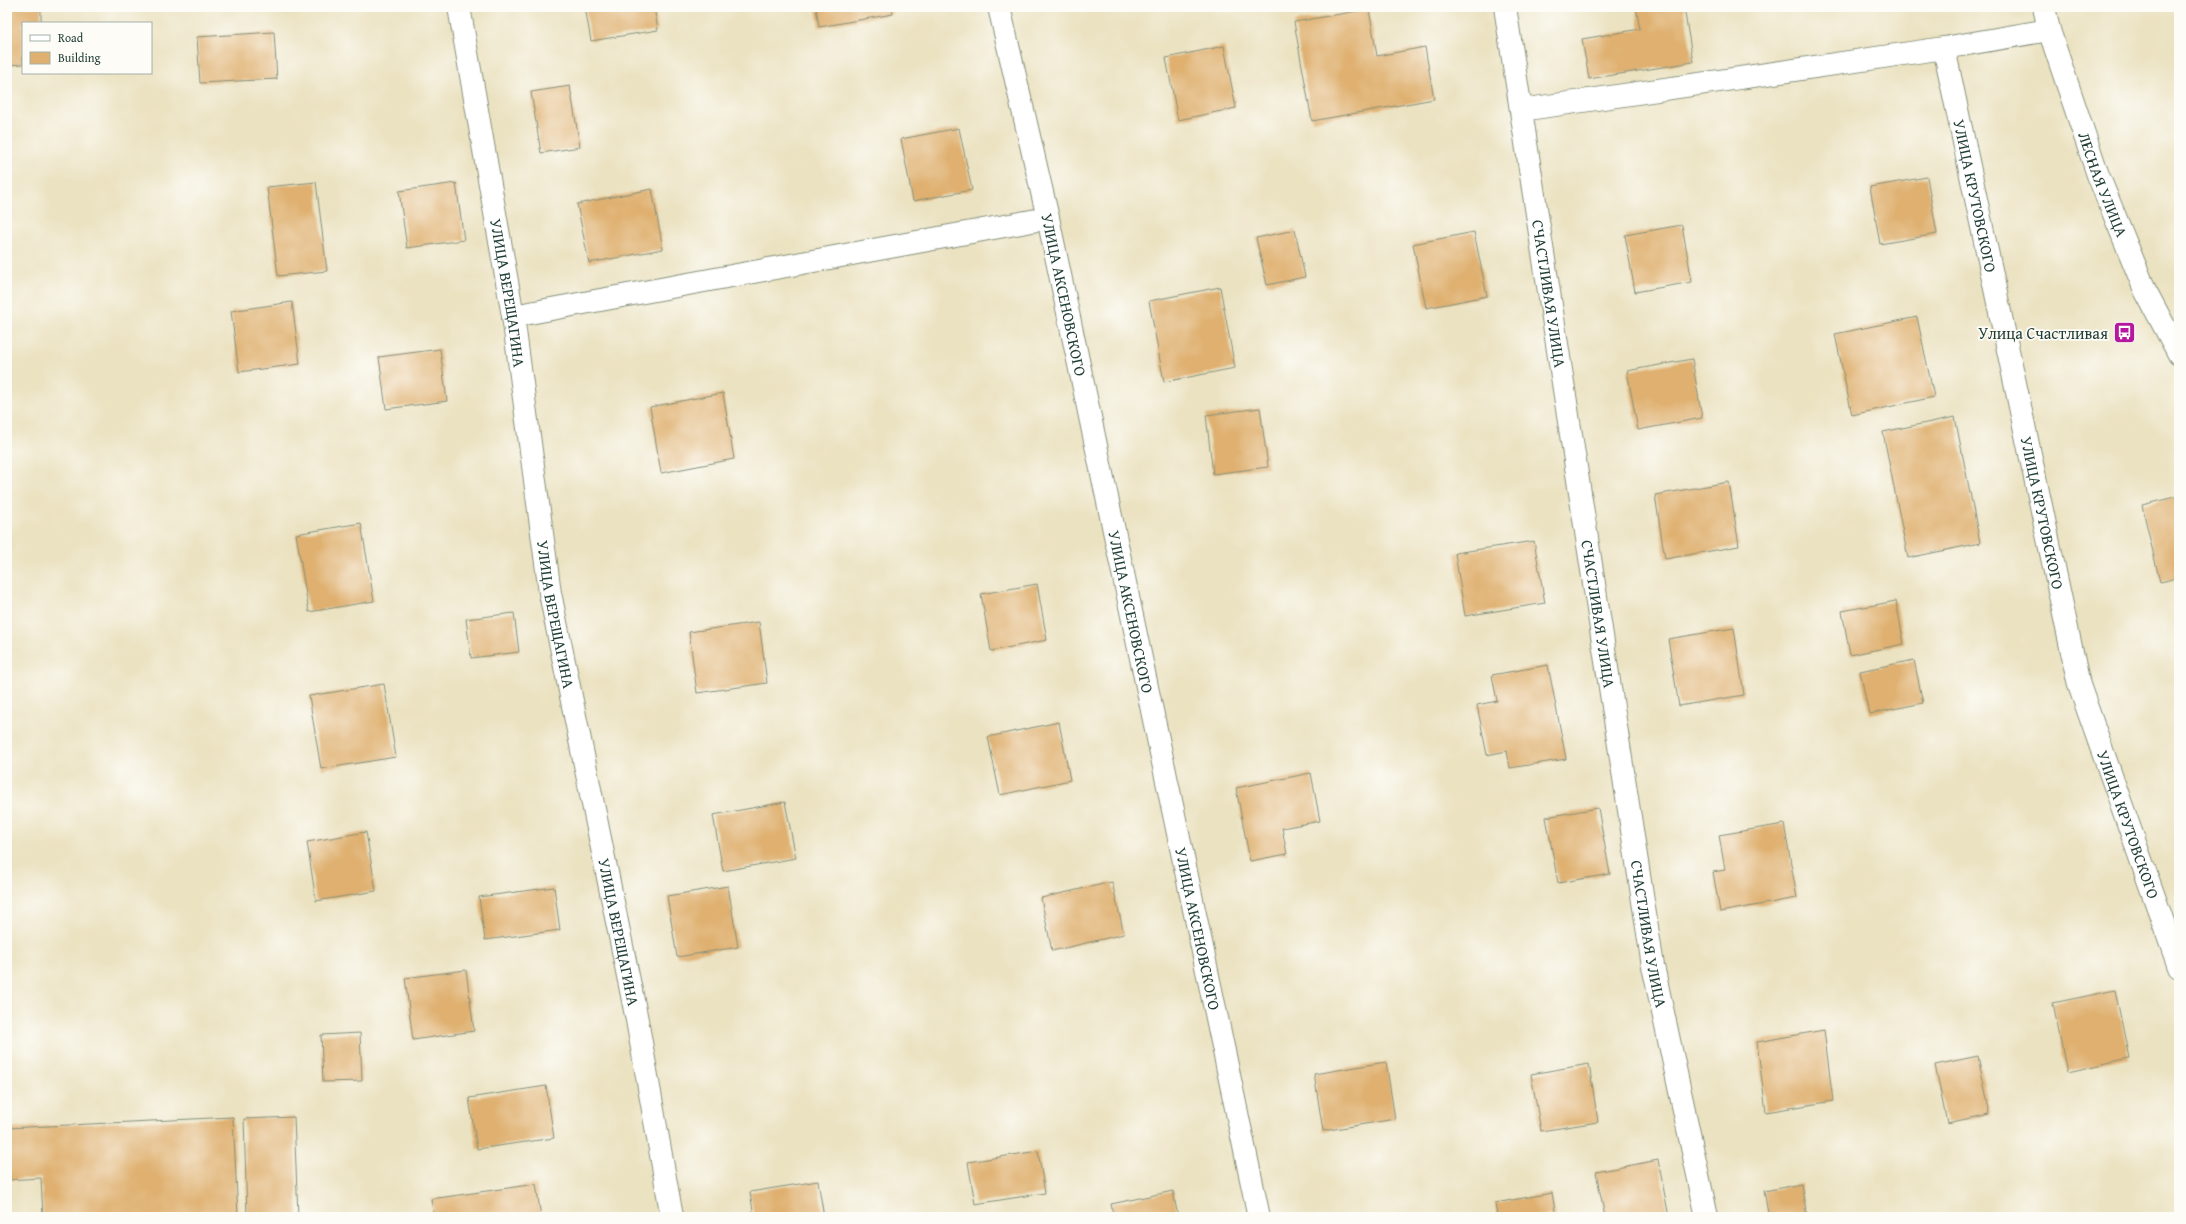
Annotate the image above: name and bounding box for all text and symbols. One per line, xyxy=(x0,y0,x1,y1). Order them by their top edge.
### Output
legend xyxy=(22,22,152,74)
text: Road xyxy=(58,29,84,46)
text: Building xyxy=(58,49,101,66)
street label: УЛИЦА КРУТОВСКОГО xyxy=(1947,117,2003,275)
street label: ЛЕСНАЯ УЛИЦА xyxy=(2072,128,2134,241)
street label: УЛИЦА АКСЕНОВСКОГО xyxy=(1035,211,1093,379)
street label: УЛИЦА ВЕРЕЩАГИНА xyxy=(484,217,532,369)
street label: СЧАСТЛИВАЯ УЛИЦА xyxy=(1526,218,1573,369)
bus stop icon: Улица Счастливая xyxy=(2111,320,2137,346)
place label: Улица Счастливая xyxy=(1978,321,2108,345)
street label: УЛИЦА КРУТОВСКОГО xyxy=(2015,434,2070,592)
street label: УЛИЦА АКСЕНОВСКОГО xyxy=(1102,528,1160,696)
street label: СЧАСТЛИВАЯ УЛИЦА xyxy=(1575,538,1622,690)
street label: УЛИЦА ВЕРЕЩАГИНА xyxy=(531,539,581,691)
street label: УЛИЦА КРУТОВСКОГО xyxy=(2091,747,2166,902)
street label: УЛИЦА АКСЕНОВСКОГО xyxy=(1169,845,1227,1013)
street label: УЛИЦА ВЕРЕЩАГИНА xyxy=(592,856,646,1008)
street label: СЧАСТЛИВАЯ УЛИЦА xyxy=(1625,858,1674,1010)

